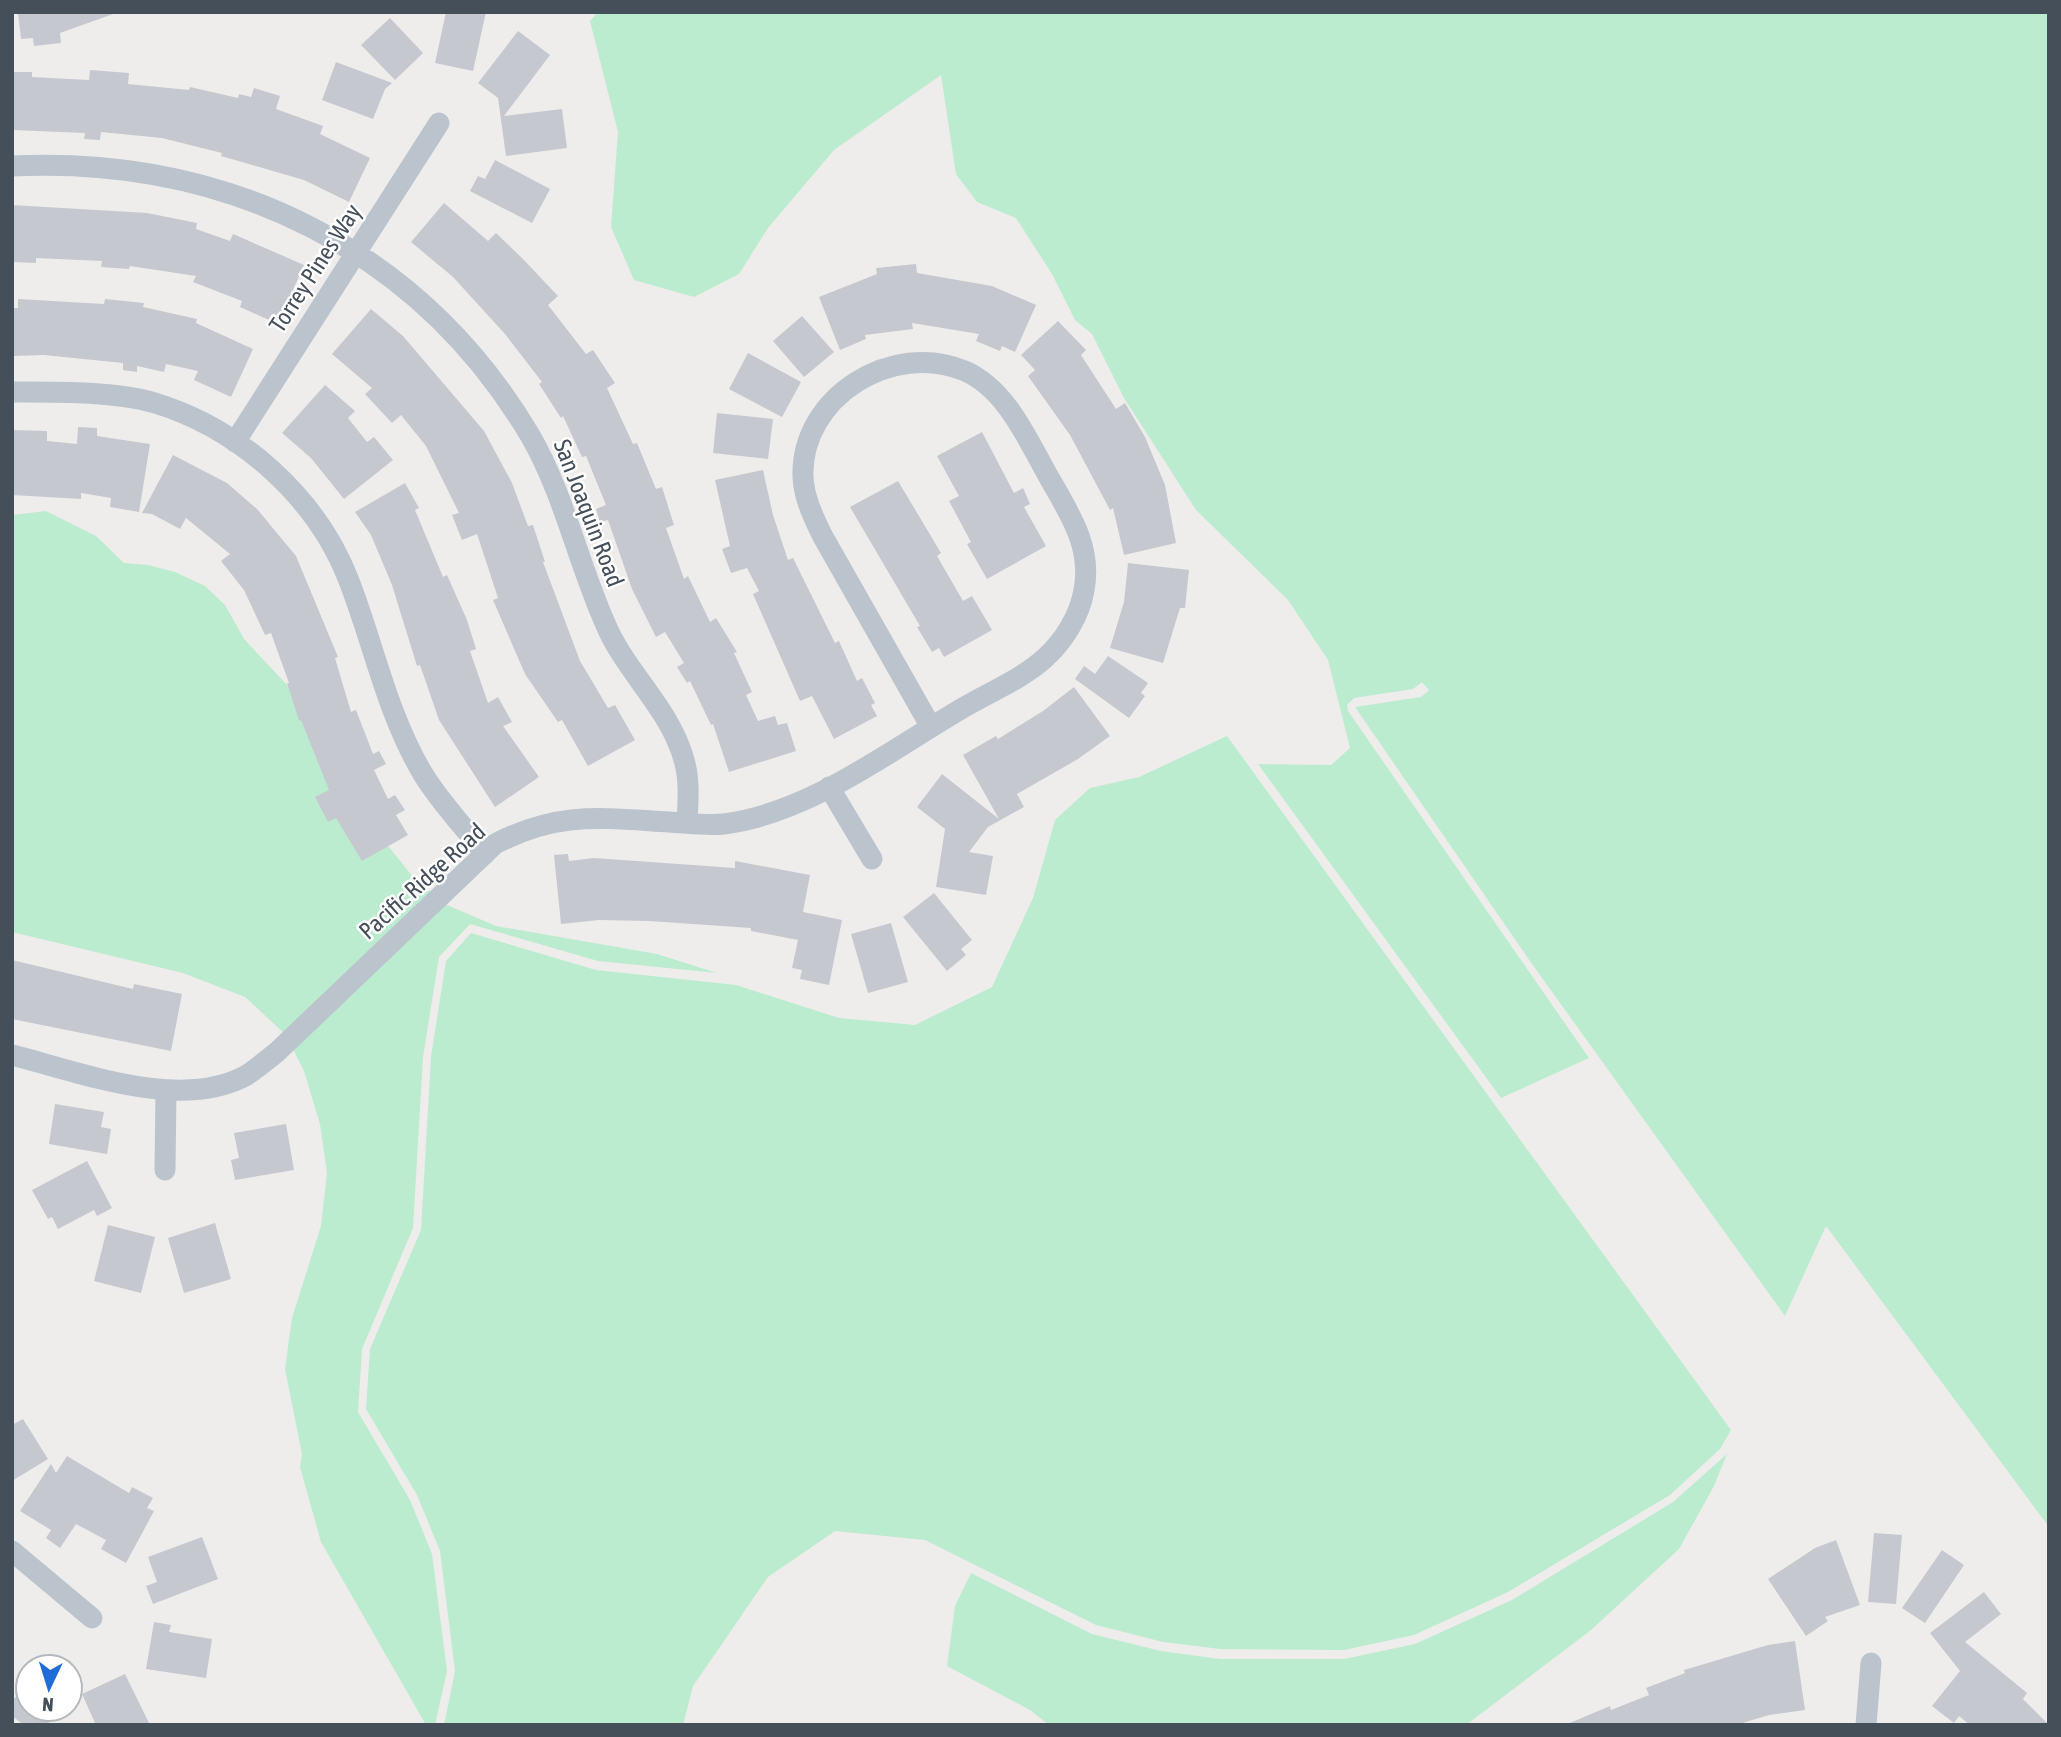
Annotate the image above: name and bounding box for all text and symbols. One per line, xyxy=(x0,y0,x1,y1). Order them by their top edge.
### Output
street label: Torrey Pines Way xyxy=(264,199,366,337)
street label: San Joaquin Road xyxy=(549,436,629,590)
street label: Pacific Ridge Road xyxy=(354,817,490,945)
north arrow xyxy=(14,1653,84,1723)
text: N xyxy=(41,1694,54,1716)

